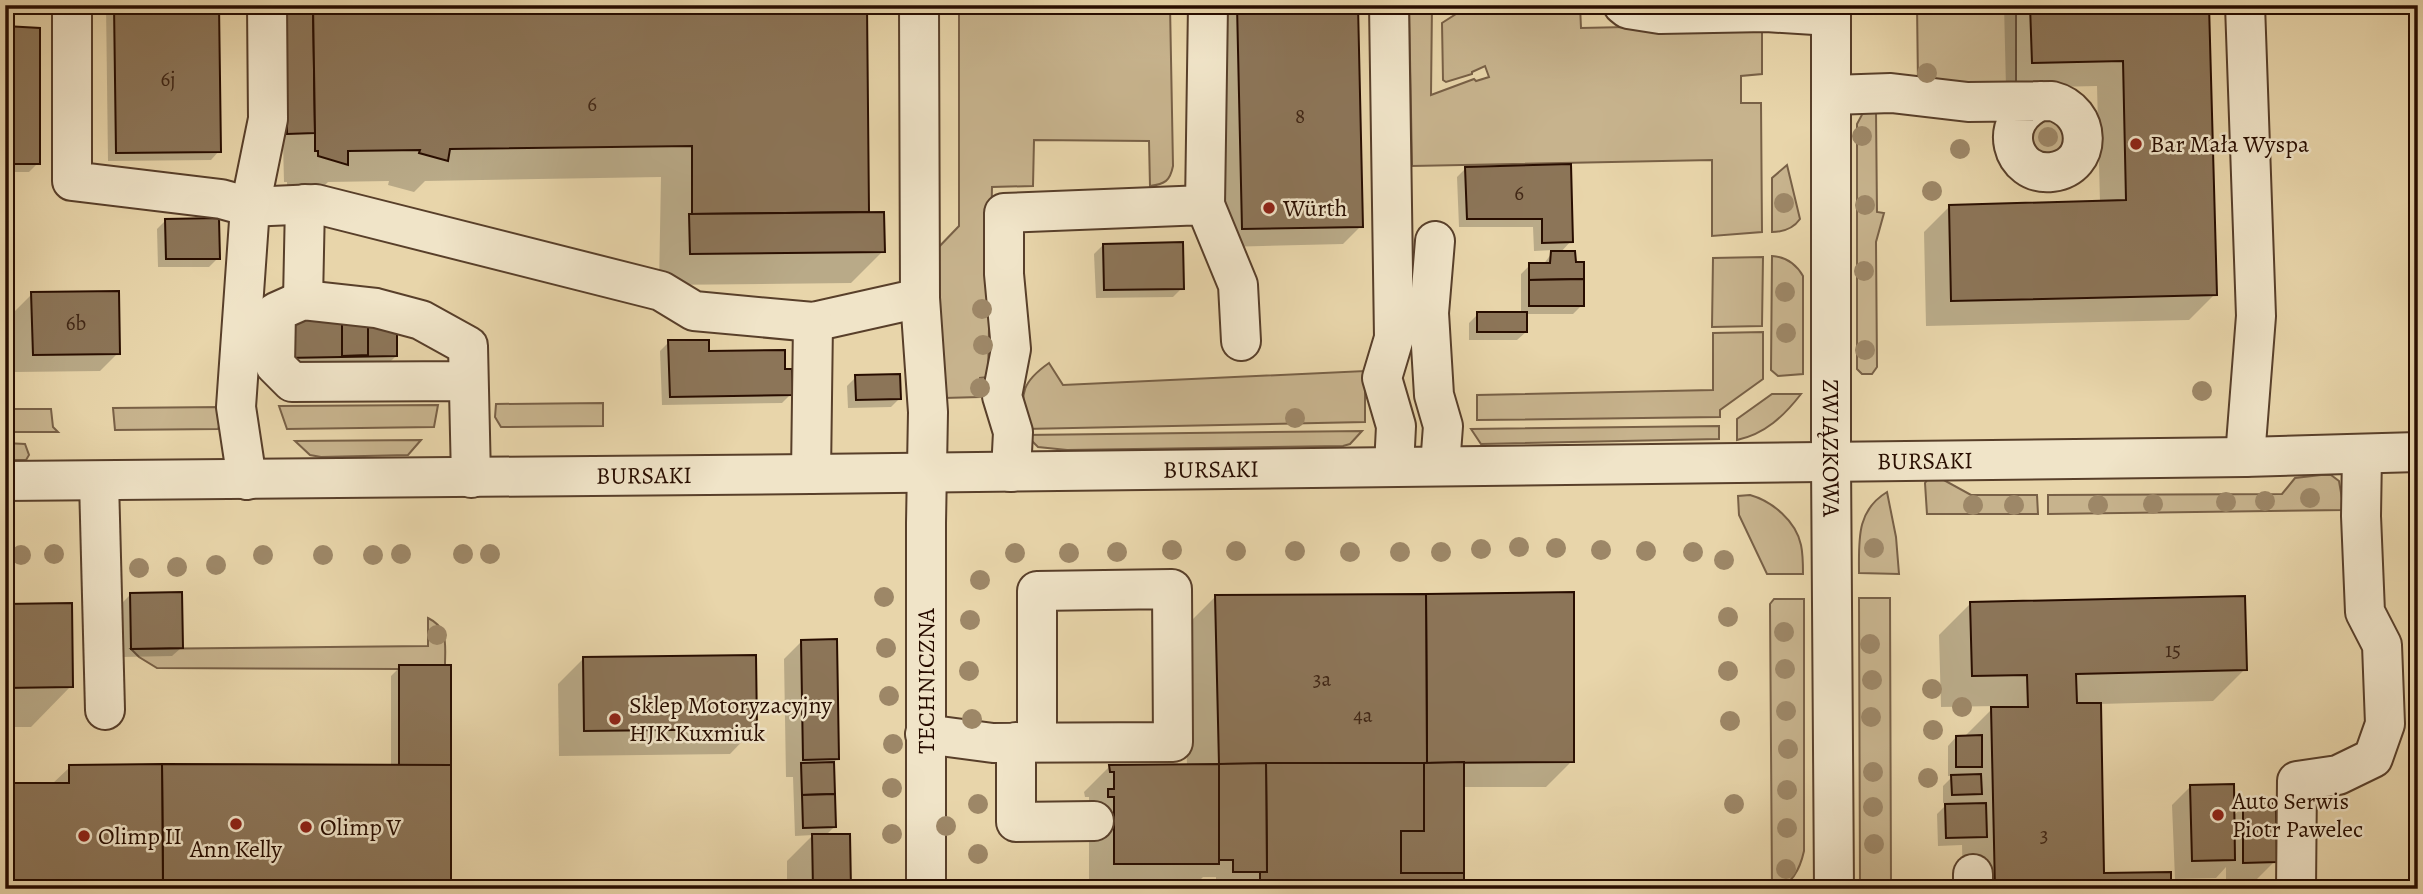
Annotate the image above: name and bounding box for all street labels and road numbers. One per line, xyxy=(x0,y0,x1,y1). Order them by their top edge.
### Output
street label: ZWIĄZKOWA xyxy=(1815,379,1847,518)
street label: BURSAKI xyxy=(1877,444,1973,477)
street label: BURSAKI xyxy=(1163,453,1259,486)
street label: BURSAKI xyxy=(596,459,692,492)
street label: TECHNICZNA xyxy=(910,607,942,754)

